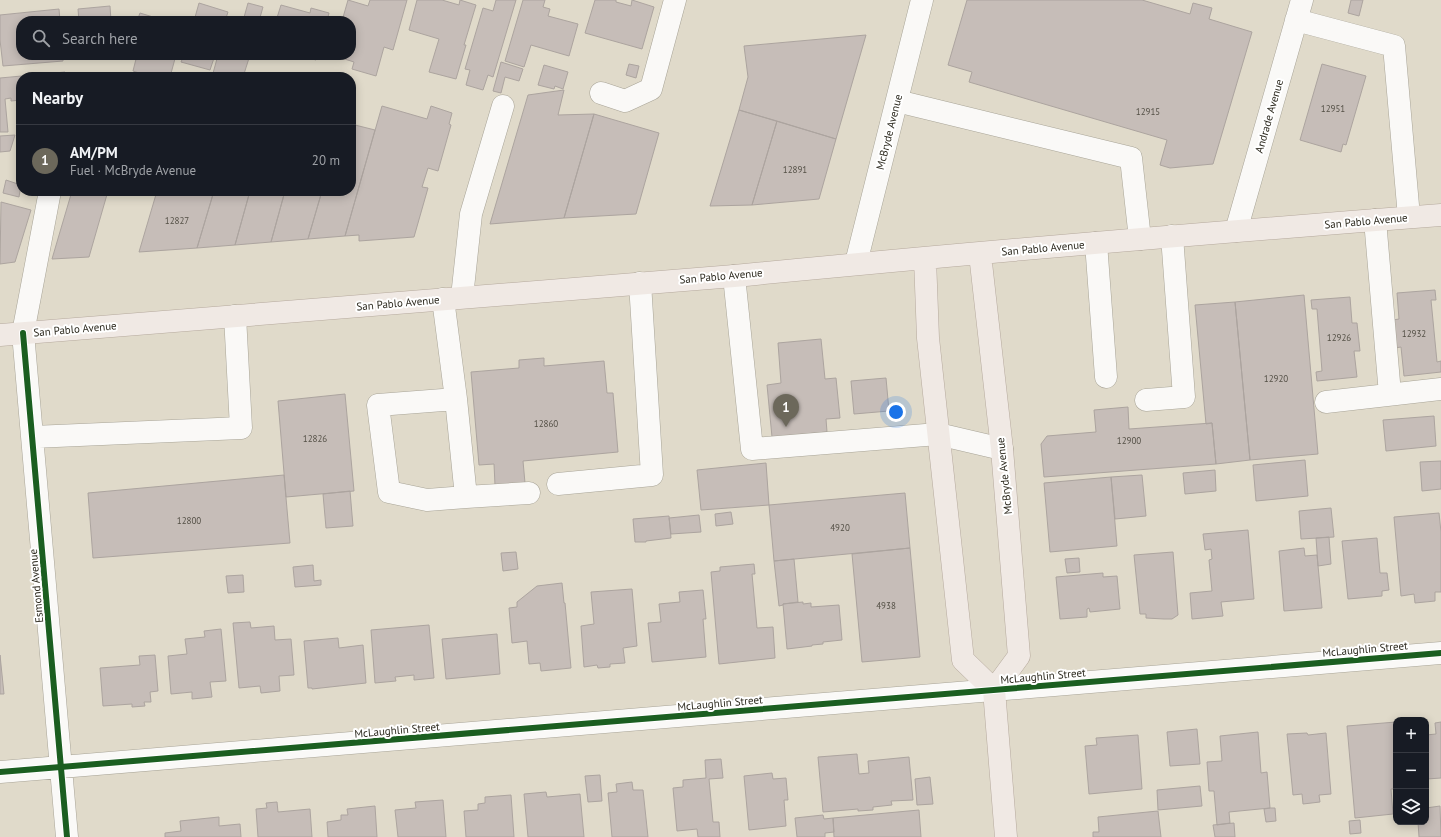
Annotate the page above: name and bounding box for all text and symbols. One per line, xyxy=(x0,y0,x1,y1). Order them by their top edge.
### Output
search box xyxy=(16,16,356,60)
icon: search xyxy=(30,27,52,49)
text: Search here xyxy=(62,29,138,48)
street label: Andrade Avenue xyxy=(1252,77,1286,154)
text: Nearby xyxy=(32,87,83,109)
street label: McBryde Avenue xyxy=(873,92,905,171)
house number: 12951 xyxy=(1321,103,1345,114)
house number: 12915 xyxy=(1136,106,1160,117)
text: AM/PM xyxy=(70,143,118,162)
text: 1 xyxy=(41,152,49,169)
text: 20 m xyxy=(312,152,340,169)
text: Fuel · McBryde Avenue xyxy=(70,162,196,179)
house number: 12891 xyxy=(783,164,807,175)
street label: San Pablo Avenue xyxy=(1324,210,1409,232)
house number: 12827 xyxy=(165,215,189,226)
street label: San Pablo Avenue xyxy=(1001,237,1086,259)
street label: San Pablo Avenue xyxy=(679,265,764,287)
street label: San Pablo Avenue xyxy=(356,292,441,314)
street label: San Pablo Avenue xyxy=(33,318,118,340)
house number: 12932 xyxy=(1402,328,1426,339)
house number: 12926 xyxy=(1327,332,1351,343)
house number: 12920 xyxy=(1264,373,1288,384)
pin: 1 xyxy=(773,394,799,427)
your location xyxy=(886,402,906,422)
house number: 12860 xyxy=(534,418,558,429)
house number: 12826 xyxy=(303,433,327,444)
house number: 12900 xyxy=(1117,435,1141,446)
street label: McBryde Avenue xyxy=(993,436,1015,515)
house number: 12800 xyxy=(177,515,201,526)
house number: 4920 xyxy=(830,522,850,533)
street label: Esmond Avenue xyxy=(26,548,46,624)
house number: 4938 xyxy=(876,600,896,611)
street label: McLaughlin Street xyxy=(1322,638,1409,660)
street label: McLaughlin Street xyxy=(1000,665,1087,687)
street label: McLaughlin Street xyxy=(677,692,764,714)
map controls xyxy=(1393,717,1429,825)
button: + xyxy=(1393,717,1429,753)
street label: McLaughlin Street xyxy=(354,719,441,741)
button: − xyxy=(1393,753,1429,789)
button: layers xyxy=(1393,789,1429,825)

